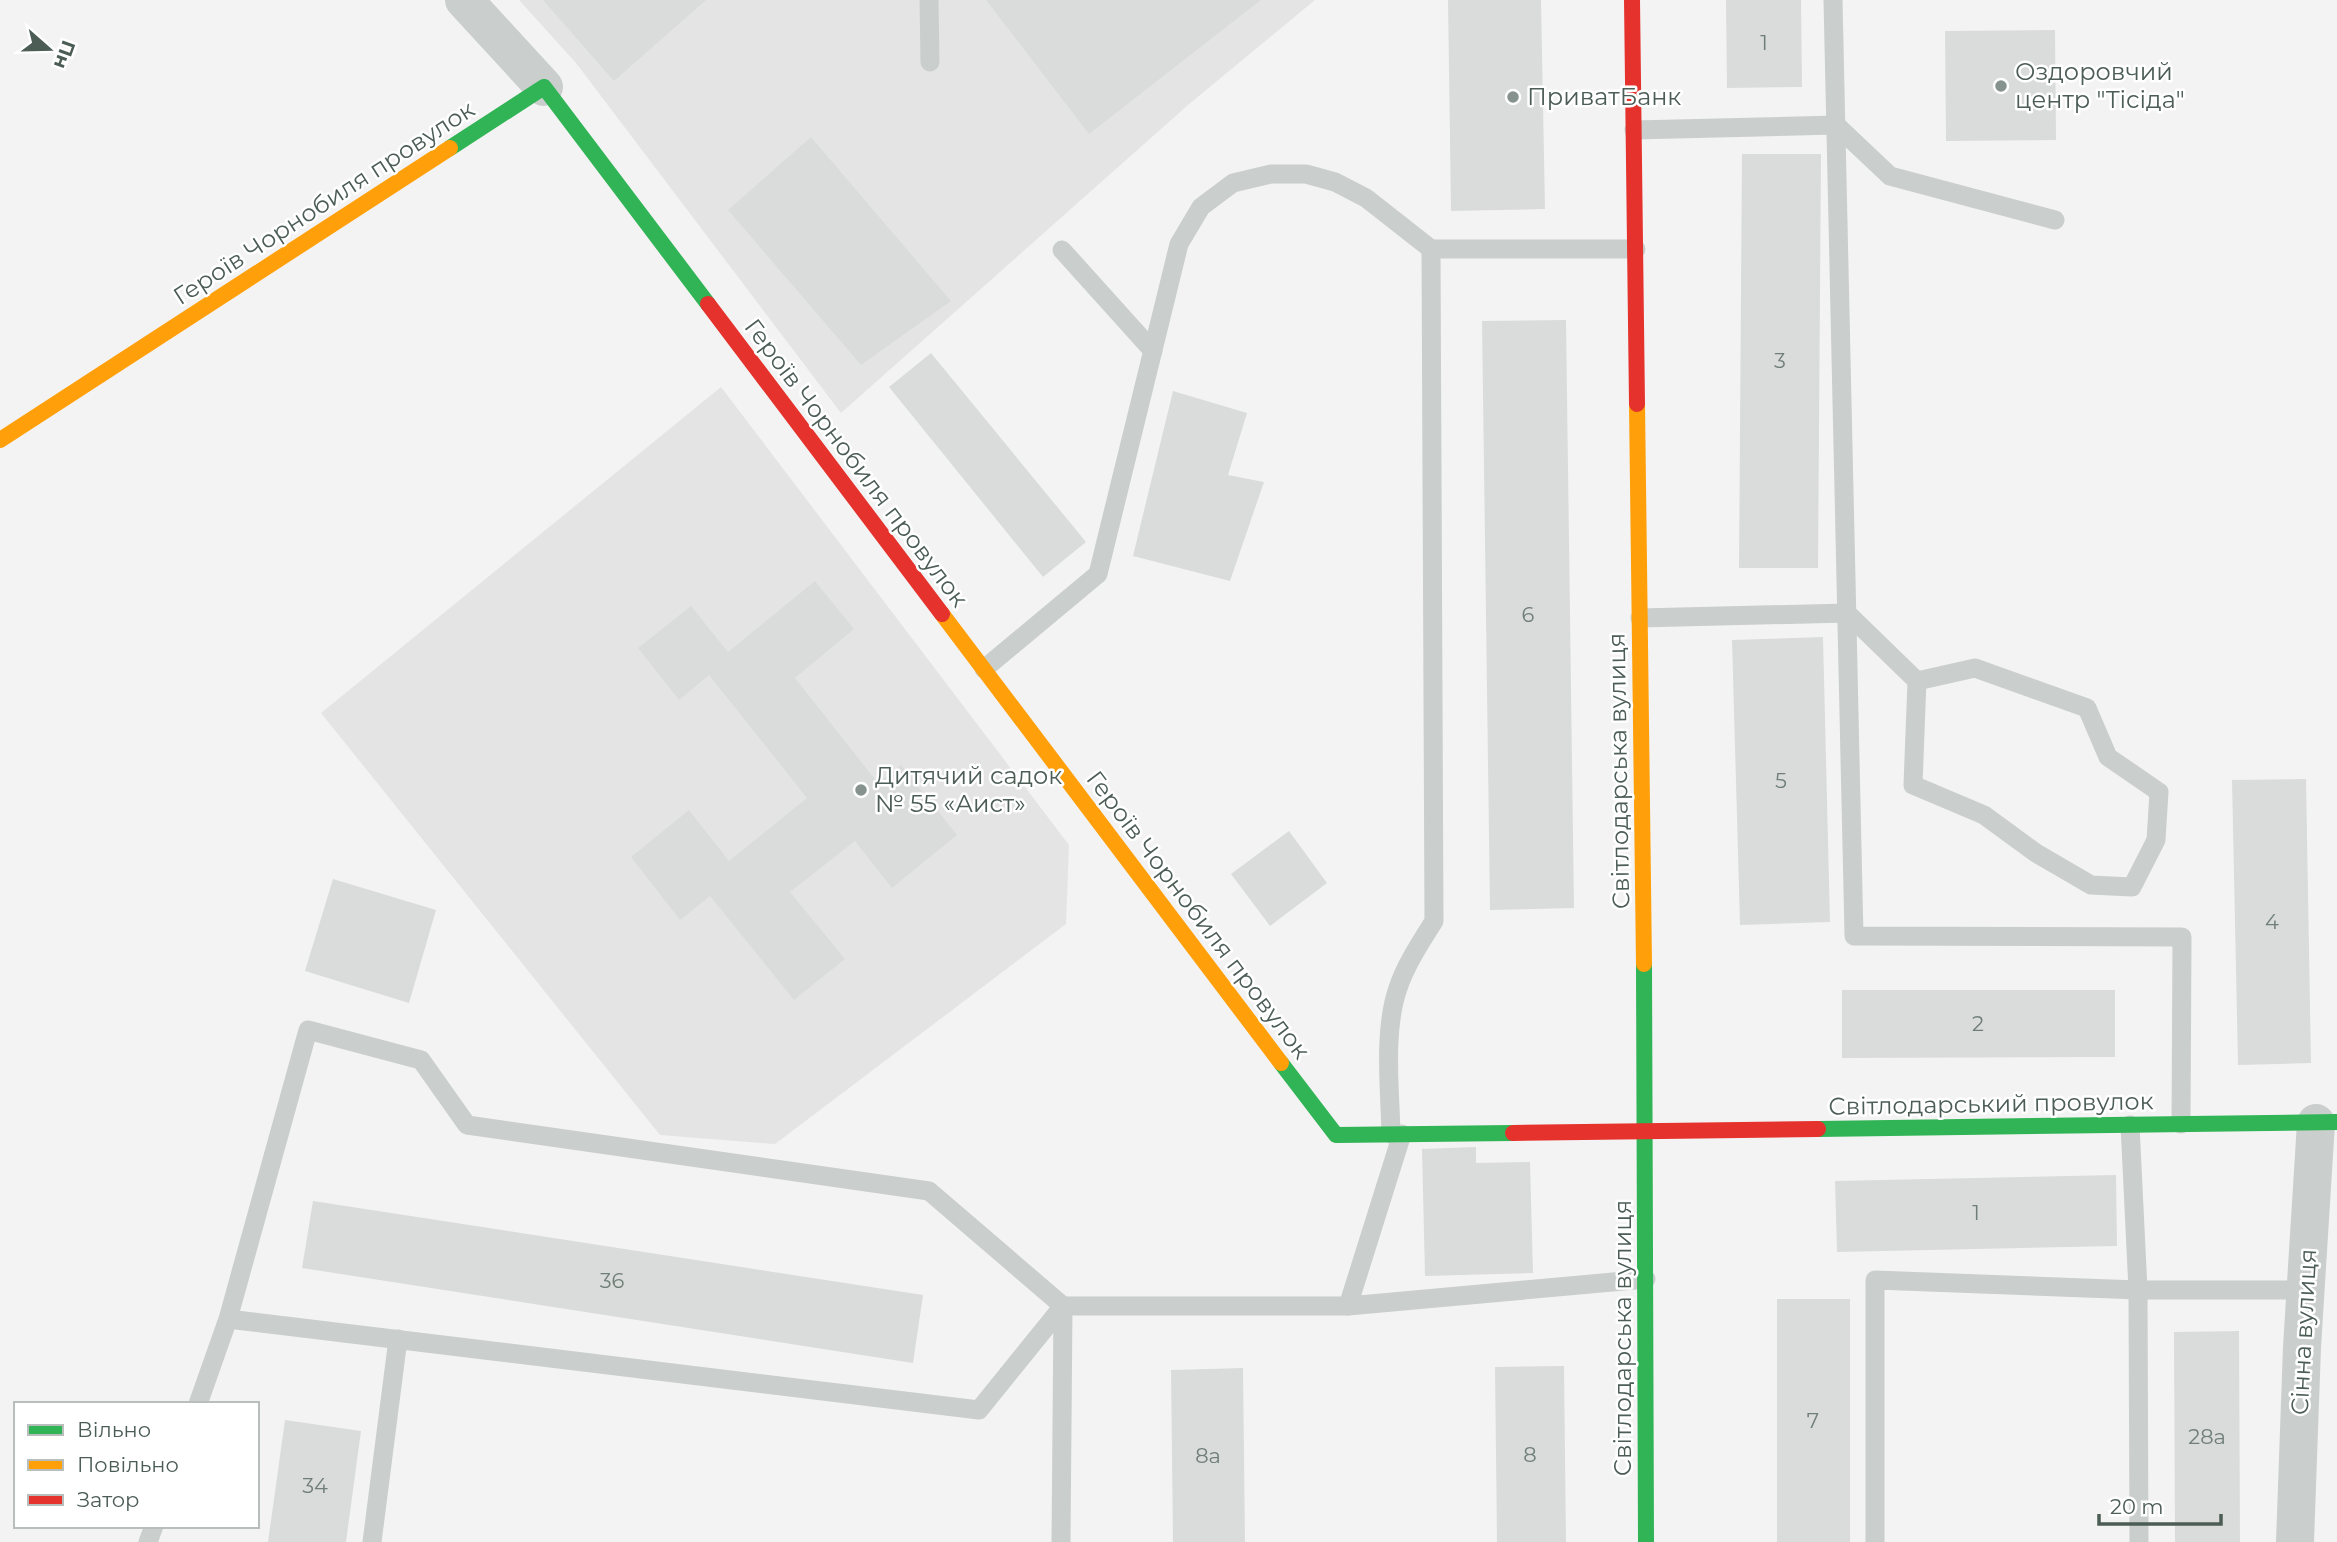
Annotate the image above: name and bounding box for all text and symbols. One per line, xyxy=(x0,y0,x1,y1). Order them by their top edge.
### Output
north arrow xyxy=(14,14,84,84)
house number: 1 xyxy=(1760,30,1768,55)
text: Пн xyxy=(49,37,80,72)
place label: Оздоровчий центр "Тісіда" xyxy=(2015,57,2185,114)
marker: Оздоровчий центр "Тісіда" xyxy=(1993,78,2009,94)
place label: ПриватБанк xyxy=(1527,82,1681,111)
marker: ПриватБанк xyxy=(1505,89,1521,105)
street label: Героїв Чорнобиля провулок xyxy=(168,94,480,311)
street label: Героїв Чорнобиля провулок xyxy=(739,313,974,612)
house number: 3 xyxy=(1774,348,1786,373)
house number: 6 xyxy=(1522,602,1535,627)
street label: Світлодарська вулиця xyxy=(1602,633,1635,909)
place label: Дитячий садок № 55 «Аист» xyxy=(875,761,1062,818)
street label: Героїв Чорнобиля провулок xyxy=(1081,765,1316,1064)
house number: 5 xyxy=(1775,768,1787,793)
marker: Дитячий садок № 55 «Аист» xyxy=(853,782,869,798)
house number: 4 xyxy=(2265,909,2279,934)
house number: 2 xyxy=(1972,1011,1984,1036)
street label: Світлодарський провулок xyxy=(1828,1086,2154,1121)
street label: Світлодарська вулиця xyxy=(1608,1200,1637,1476)
house number: 1 xyxy=(1972,1200,1980,1225)
street label: Сінна вулиця xyxy=(2285,1248,2322,1416)
house number: 36 xyxy=(600,1268,625,1293)
legend xyxy=(14,1402,259,1528)
house number: 7 xyxy=(1807,1408,1819,1433)
text: Вільно xyxy=(77,1417,151,1442)
house number: 28а xyxy=(2188,1424,2226,1449)
house number: 8 xyxy=(1523,1442,1537,1467)
house number: 8а xyxy=(1195,1443,1221,1468)
text: Повільно xyxy=(77,1452,179,1477)
house number: 34 xyxy=(302,1473,328,1498)
scale bar xyxy=(2099,1482,2222,1526)
text: Затор xyxy=(77,1487,139,1512)
text: 20 m xyxy=(2110,1494,2164,1519)

